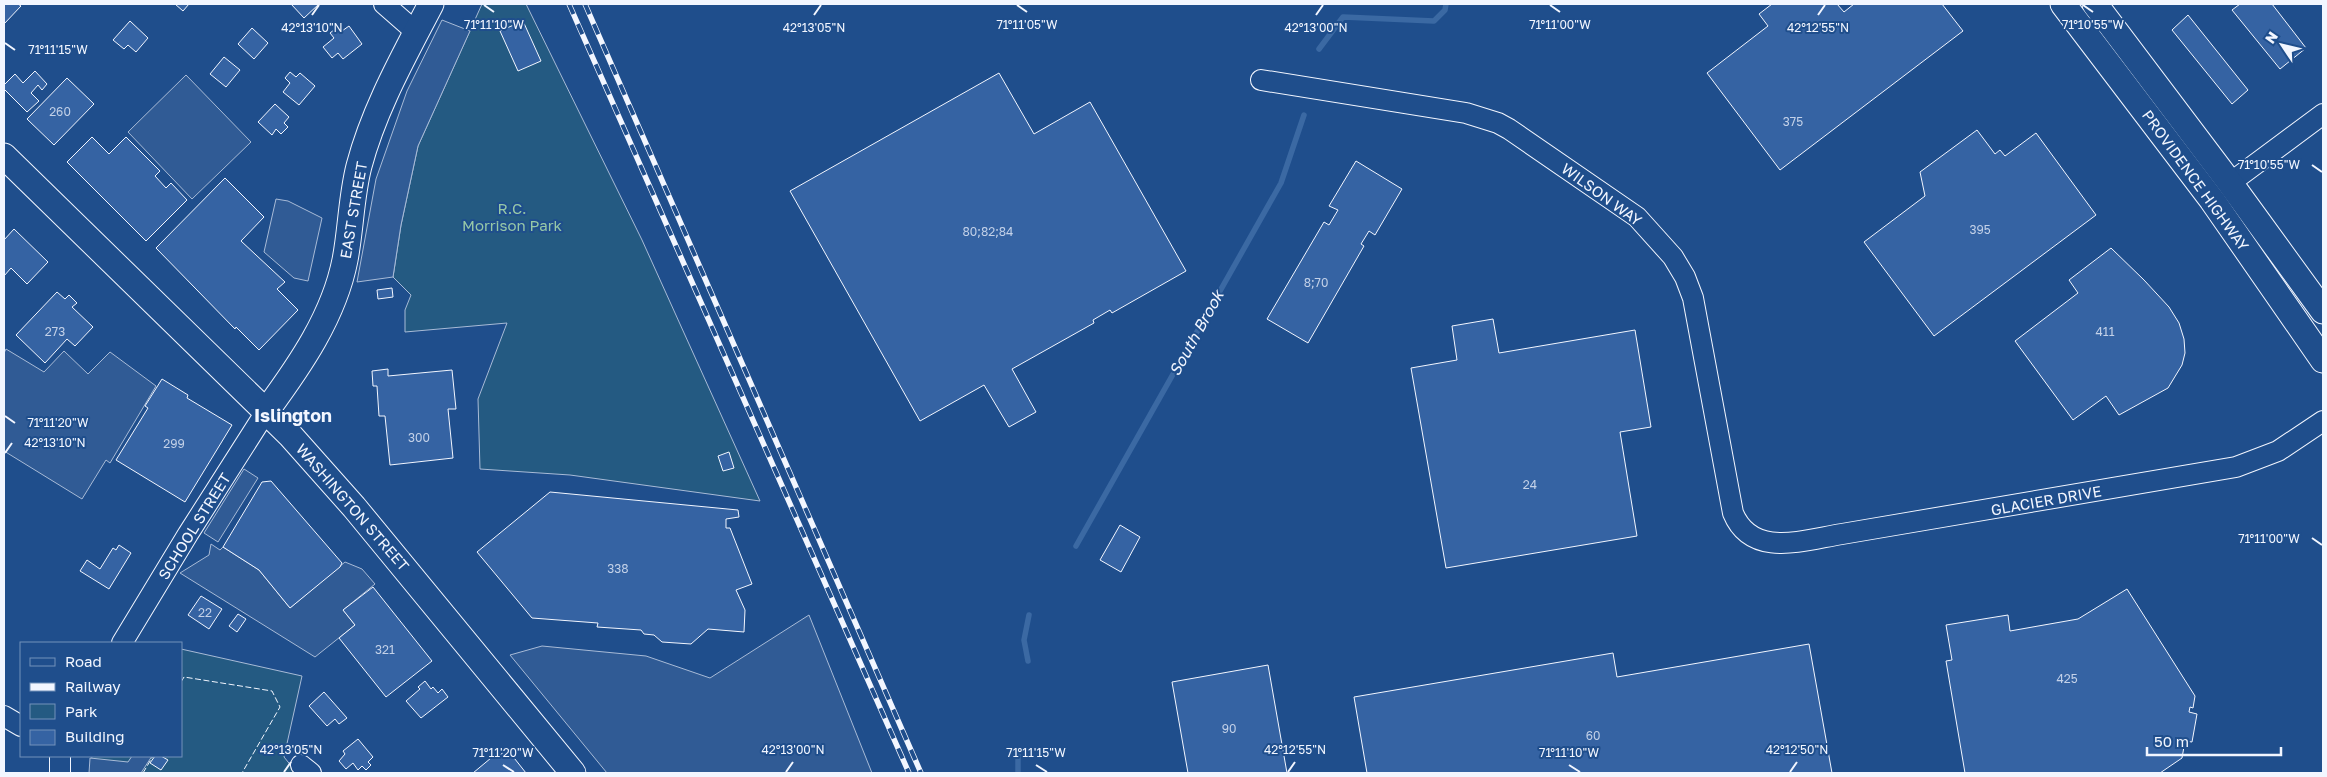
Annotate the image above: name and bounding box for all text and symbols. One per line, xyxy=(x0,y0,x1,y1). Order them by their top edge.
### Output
text: 71°11'10"W xyxy=(464,17,524,32)
text: 71°11'05"W xyxy=(996,17,1058,32)
text: 71°11'00"W xyxy=(1529,17,1591,32)
text: 71°10'55"W xyxy=(2062,17,2125,32)
text: 42°13'10"N xyxy=(281,20,343,35)
text: 42°13'05"N xyxy=(783,20,845,35)
text: 42°13'00"N xyxy=(1284,20,1348,35)
text: 42°12'55"N xyxy=(1787,20,1849,35)
north arrow xyxy=(2257,20,2307,70)
text: N xyxy=(2261,28,2281,46)
text: 71°11'15"W xyxy=(28,42,88,57)
house number: 260 xyxy=(49,104,71,119)
street label: PROVIDENCE HIGHWAY xyxy=(2139,106,2253,254)
house number: 375 xyxy=(1783,114,1803,129)
text: 71°10'55"W xyxy=(2238,157,2301,172)
street label: WILSON WAY xyxy=(1558,159,1646,229)
street label: EAST STREET xyxy=(336,160,370,260)
park label: R.C. Morrison Park xyxy=(462,199,563,234)
house number: 395 xyxy=(1969,222,1991,237)
house number: 80;82;84 xyxy=(963,224,1013,239)
house number: 8;70 xyxy=(1304,275,1328,290)
water label: South Brook xyxy=(1164,285,1229,379)
house number: 273 xyxy=(45,324,65,339)
house number: 411 xyxy=(2096,324,2115,339)
district label: Islington xyxy=(254,404,332,426)
text: 71°11'20"W xyxy=(27,415,89,430)
house number: 300 xyxy=(408,430,430,445)
text: 42°13'10"N xyxy=(24,435,86,450)
house number: 299 xyxy=(163,436,185,451)
street label: WASHINGTON STREET xyxy=(293,440,413,574)
street label: SCHOOL STREET xyxy=(154,469,234,583)
house number: 24 xyxy=(1523,477,1537,492)
street label: GLACIER DRIVE xyxy=(1989,481,2103,519)
text: 71°11'00"W xyxy=(2238,531,2300,546)
house number: 338 xyxy=(607,561,629,576)
house number: 22 xyxy=(198,605,212,620)
legend xyxy=(20,642,182,757)
house number: 321 xyxy=(375,642,395,657)
text: Road xyxy=(65,652,102,670)
house number: 425 xyxy=(2056,671,2078,686)
text: Railway xyxy=(65,677,121,695)
text: Park xyxy=(65,702,98,720)
house number: 90 xyxy=(1222,721,1236,736)
scale bar xyxy=(2147,724,2281,756)
text: Building xyxy=(65,727,125,745)
house number: 60 xyxy=(1586,728,1600,743)
text: 50 m xyxy=(2154,732,2189,750)
text: 42°13'05"N xyxy=(260,742,322,757)
text: 42°13'00"N xyxy=(761,742,825,757)
text: 42°12'55"N xyxy=(1264,742,1326,757)
text: 42°12'50"N xyxy=(1766,742,1828,757)
text: 71°11'20"W xyxy=(472,745,534,760)
text: 71°11'15"W xyxy=(1006,745,1066,760)
text: 71°11'10"W xyxy=(1539,745,1599,760)

